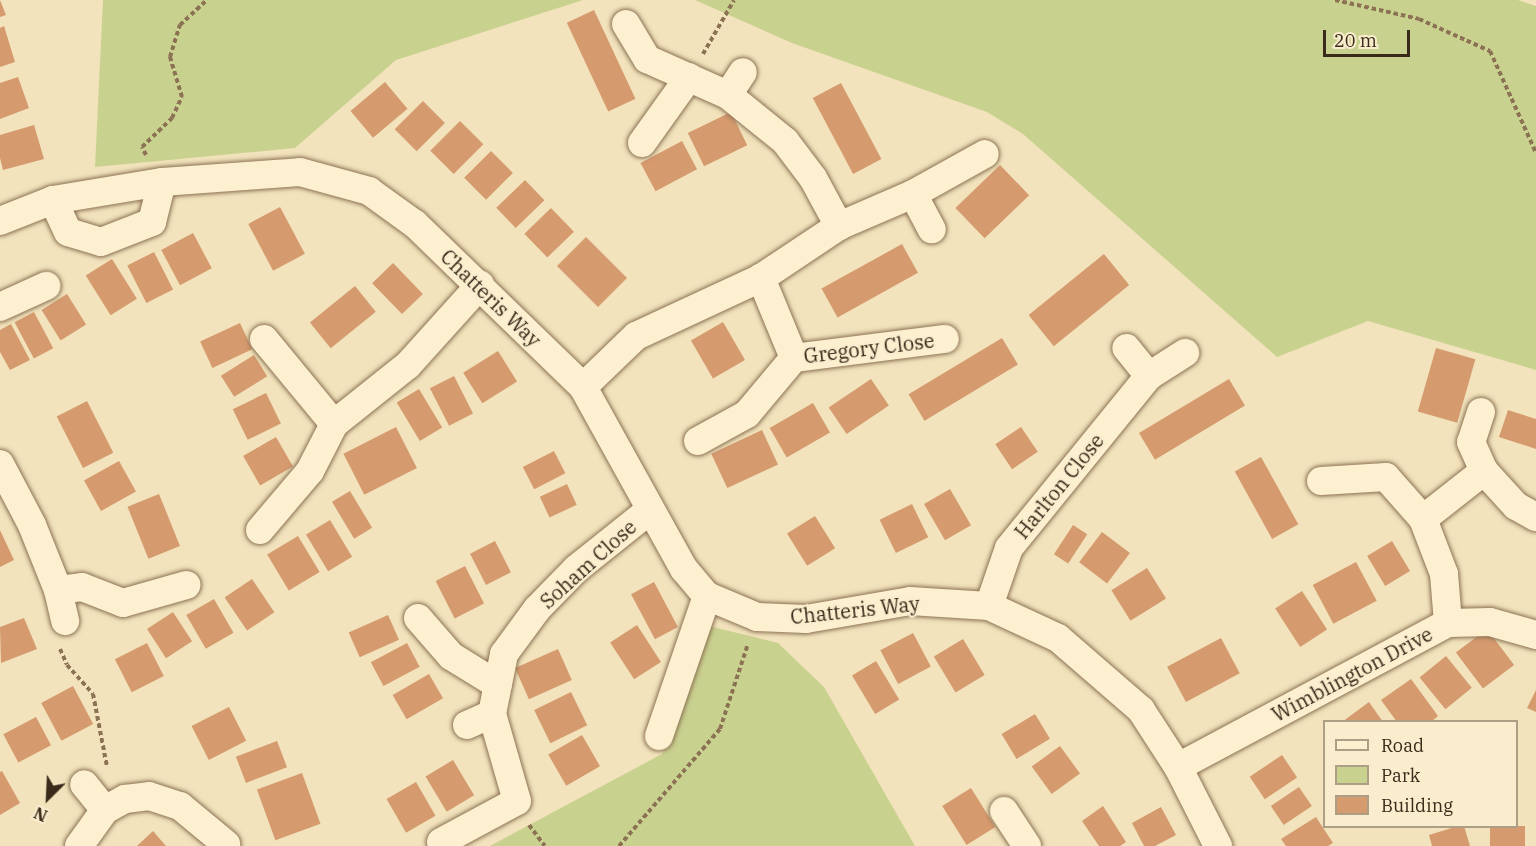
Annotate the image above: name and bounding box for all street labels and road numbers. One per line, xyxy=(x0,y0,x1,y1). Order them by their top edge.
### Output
street label: Chatteris Way xyxy=(436,244,546,352)
street label: Gregory Close xyxy=(802,328,936,368)
street label: Harlton Close xyxy=(1009,429,1109,543)
street label: Soham Close xyxy=(535,515,641,613)
street label: Chatteris Way xyxy=(789,591,921,629)
street label: Wimblington Drive xyxy=(1268,621,1436,727)

